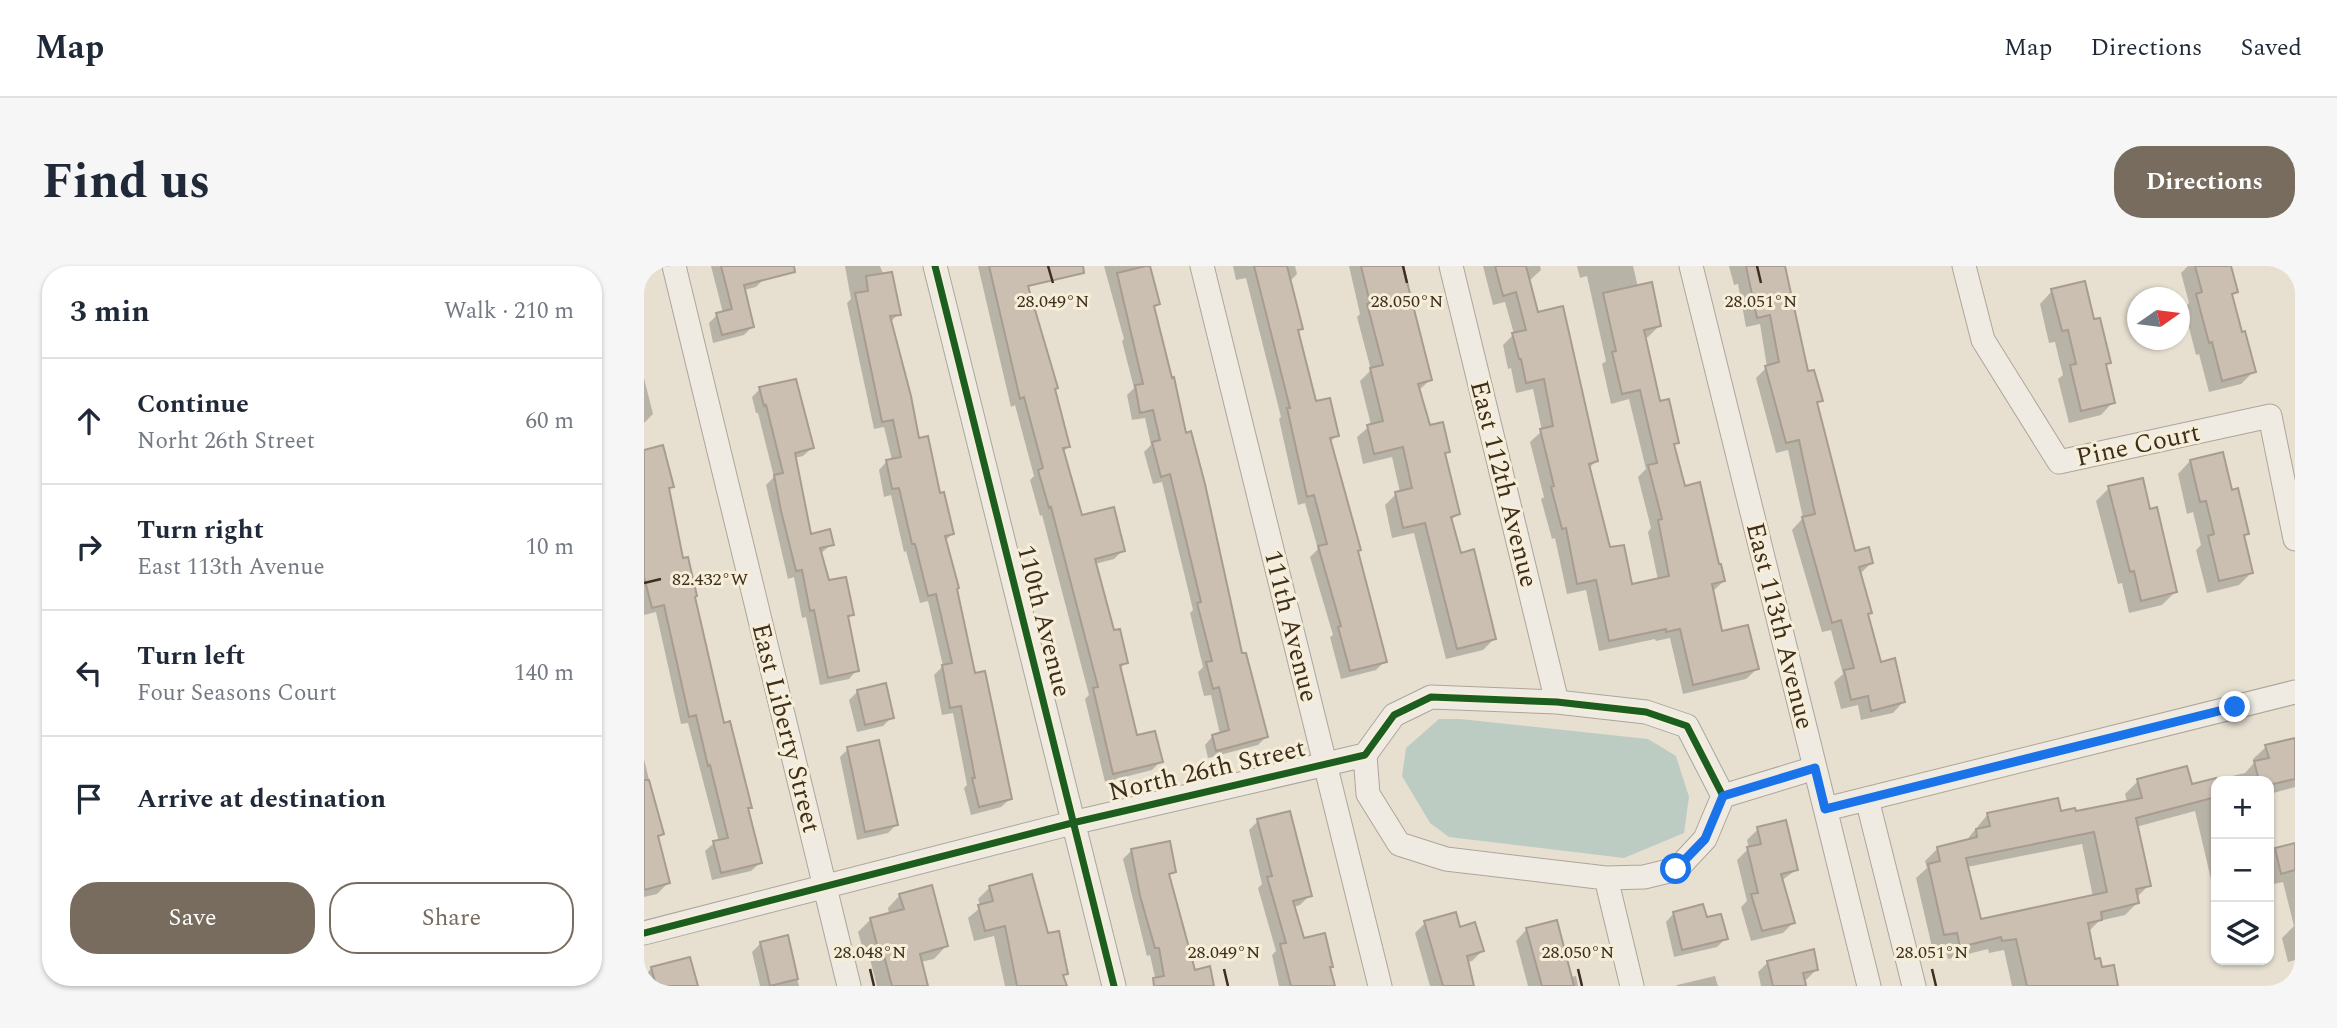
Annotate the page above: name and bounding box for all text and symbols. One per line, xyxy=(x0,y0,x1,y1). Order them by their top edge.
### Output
text: Map xyxy=(35,23,104,73)
text: Map xyxy=(2004,30,2052,66)
text: Directions xyxy=(2090,30,2202,66)
text: Saved xyxy=(2240,30,2302,66)
text: Find us xyxy=(42,145,210,220)
button: Directions xyxy=(2114,146,2295,218)
north arrow xyxy=(2127,287,2190,350)
text: 28.049°N xyxy=(1017,288,1089,315)
text: 28.050°N xyxy=(1371,288,1443,315)
text: 28.051°N xyxy=(1725,288,1797,315)
text: 3 min xyxy=(70,289,150,335)
text: Walk · 210 m xyxy=(444,294,574,329)
street label: East 112th Avenue xyxy=(1459,376,1549,592)
text: Continue xyxy=(137,384,249,424)
icon: ahead xyxy=(70,402,108,440)
text: 60 m xyxy=(525,404,574,439)
street label: Pine Court xyxy=(2072,412,2204,478)
text: Norht 26th Street xyxy=(137,424,315,459)
text: Turn right xyxy=(137,510,264,550)
street label: East 113th Avenue xyxy=(1735,518,1825,734)
icon: right xyxy=(70,528,108,566)
text: 10 m xyxy=(525,530,574,565)
street label: 110th Avenue xyxy=(1006,541,1082,701)
street label: 111th Avenue xyxy=(1253,546,1329,706)
text: East 113th Avenue xyxy=(137,550,325,585)
text: 82.432°W xyxy=(672,566,748,593)
street label: East Liberty Street xyxy=(741,619,831,837)
text: Turn left xyxy=(137,636,245,676)
icon: left xyxy=(70,654,108,692)
text: 140 m xyxy=(514,656,574,691)
text: Four Seasons Court xyxy=(137,676,337,711)
route end xyxy=(2219,691,2250,722)
street label: North 26th Street xyxy=(1105,728,1309,812)
map controls xyxy=(2211,776,2274,965)
button: + xyxy=(2211,776,2274,839)
text: Arrive at destination xyxy=(137,779,386,819)
icon: arrive xyxy=(70,780,108,818)
button: − xyxy=(2211,839,2274,902)
route start xyxy=(1660,853,1691,884)
button: Save xyxy=(70,882,315,954)
button: Share xyxy=(329,882,574,954)
button: layers xyxy=(2211,902,2274,965)
text: 28.048°N xyxy=(834,939,906,966)
text: 28.049°N xyxy=(1188,939,1260,966)
text: 28.050°N xyxy=(1542,939,1614,966)
text: 28.051°N xyxy=(1896,939,1968,966)

